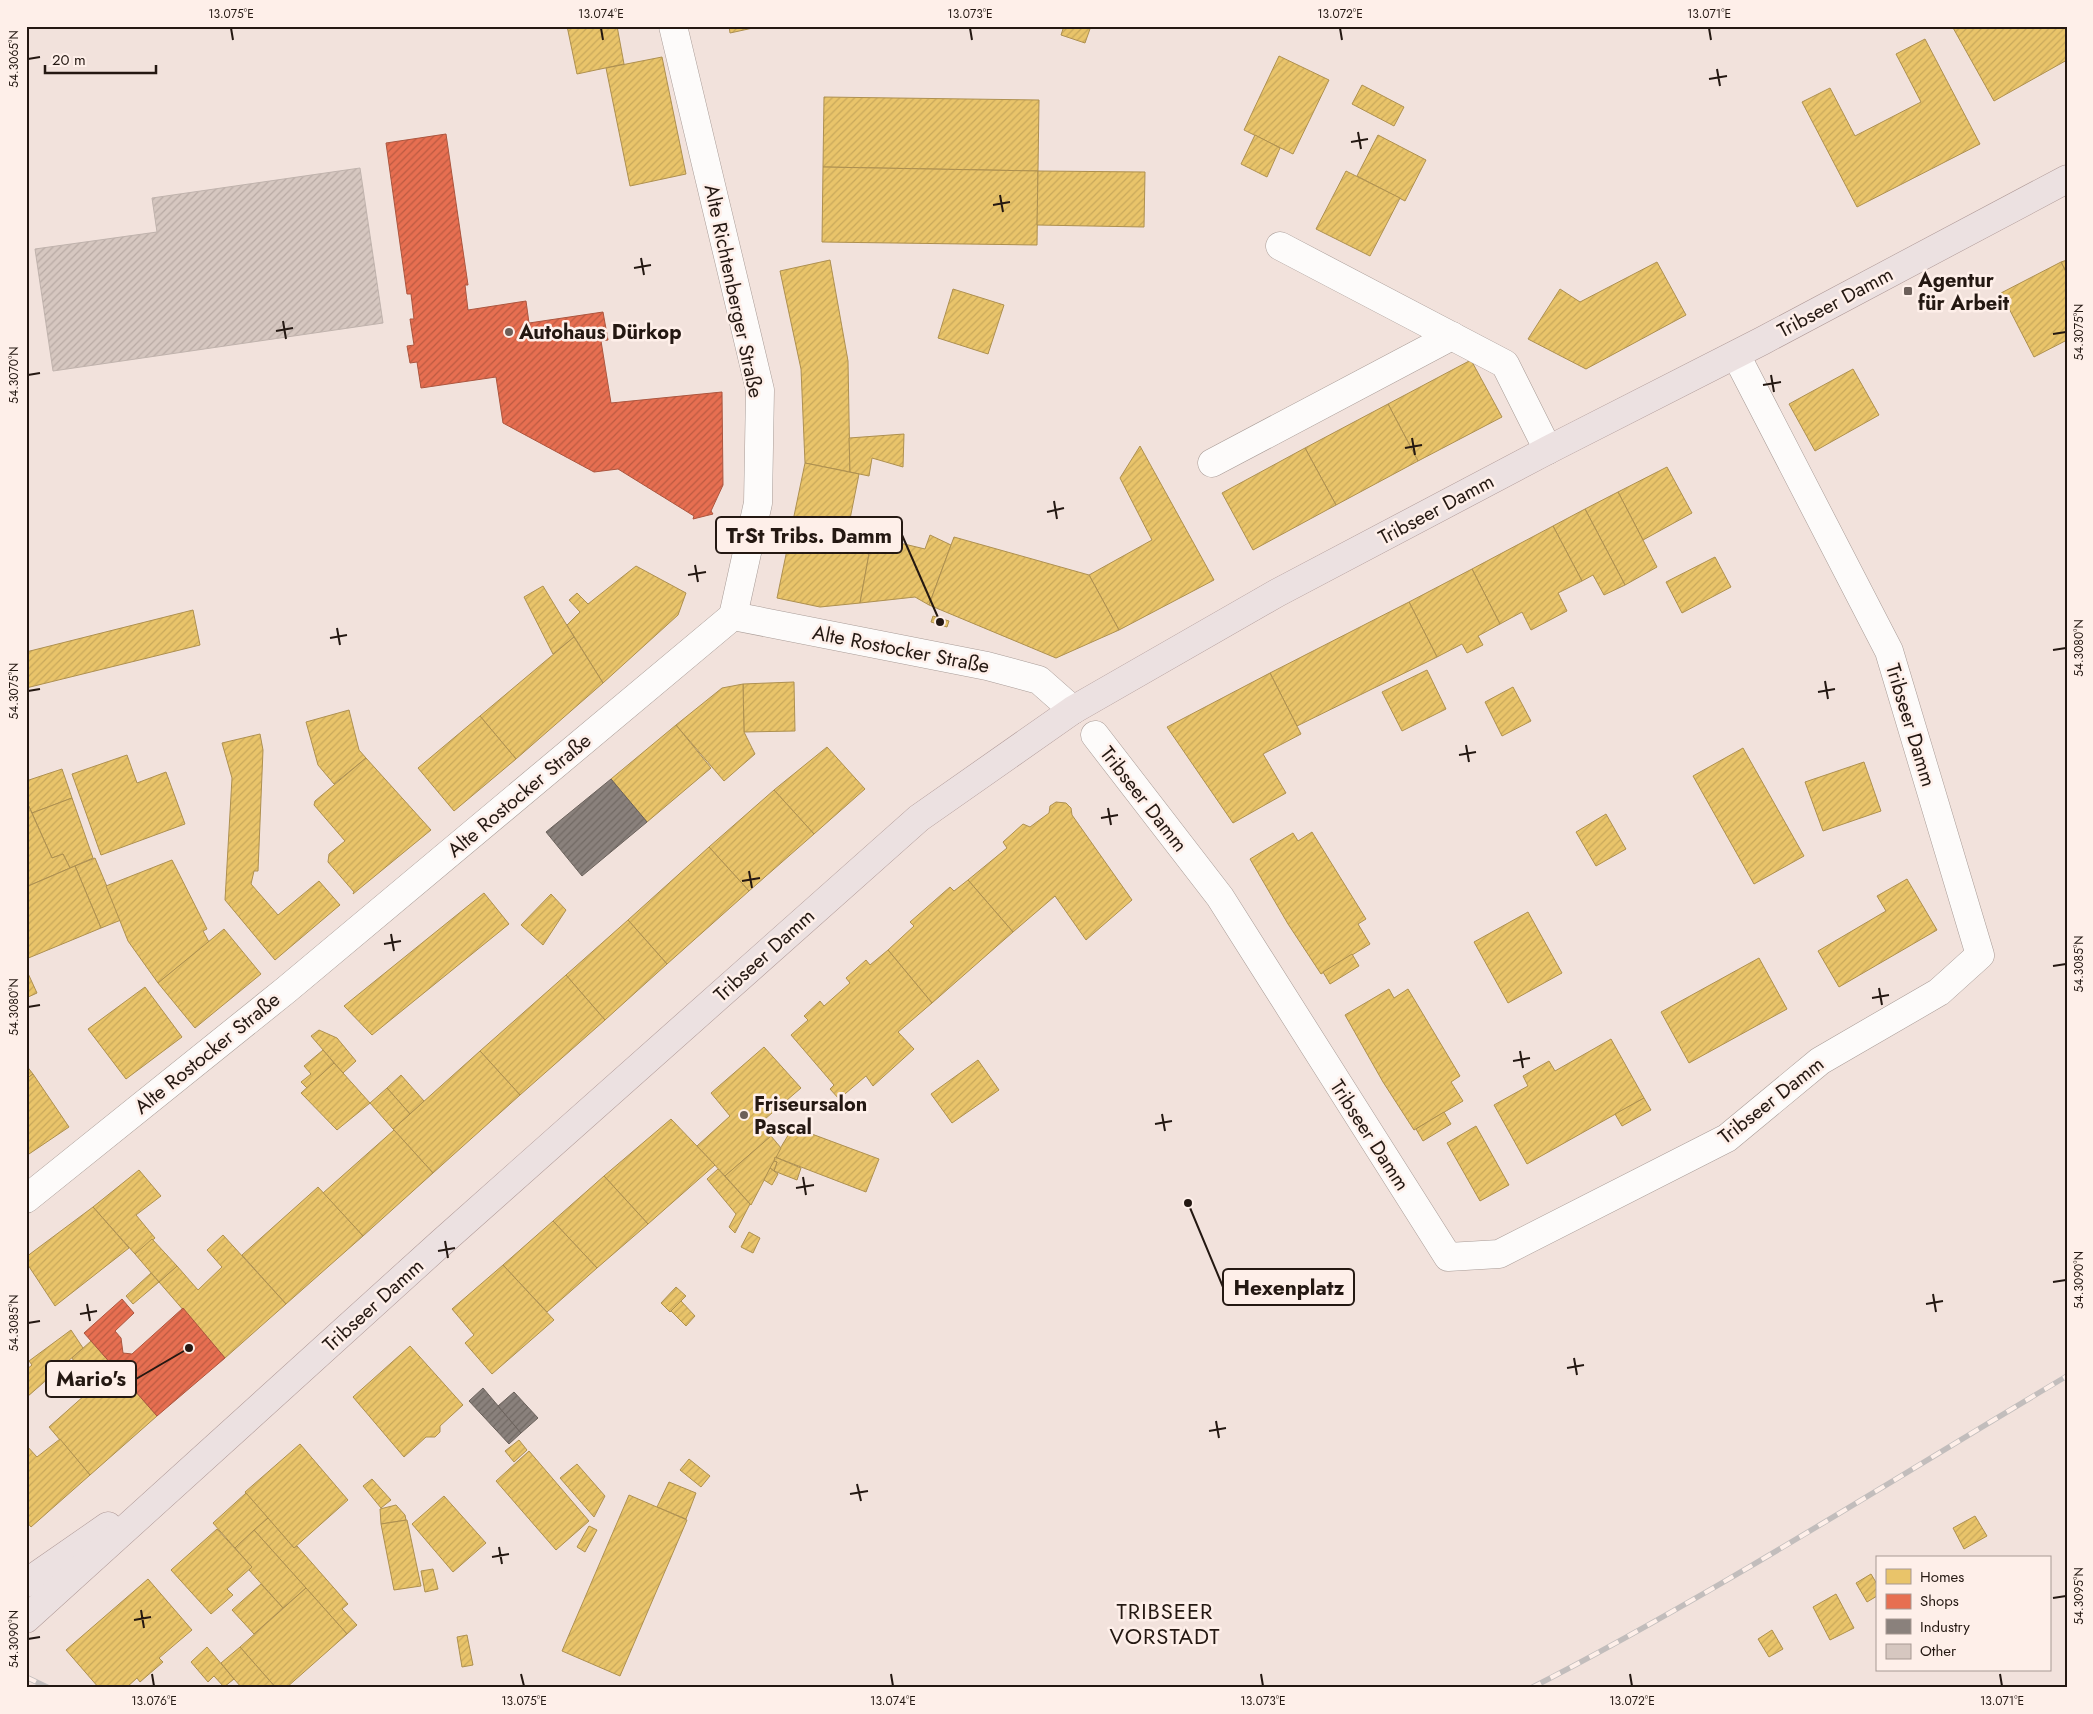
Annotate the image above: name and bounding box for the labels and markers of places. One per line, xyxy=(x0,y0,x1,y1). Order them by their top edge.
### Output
place label: Agentur für Arbeit xyxy=(1917,266,2010,318)
marker: Agentur für Arbeit xyxy=(1902,285,1914,297)
place label: Autohaus Dürkop xyxy=(518,318,682,347)
marker: Autohaus Dürkop xyxy=(503,326,515,338)
callout: TrSt Tribs. Damm xyxy=(716,517,902,553)
place label: Friseursalon Pascal xyxy=(754,1090,867,1142)
marker: Friseursalon Pascal xyxy=(738,1109,750,1121)
callout: Hexenplatz xyxy=(1223,1269,1354,1305)
callout: Mario's xyxy=(46,1361,136,1397)

